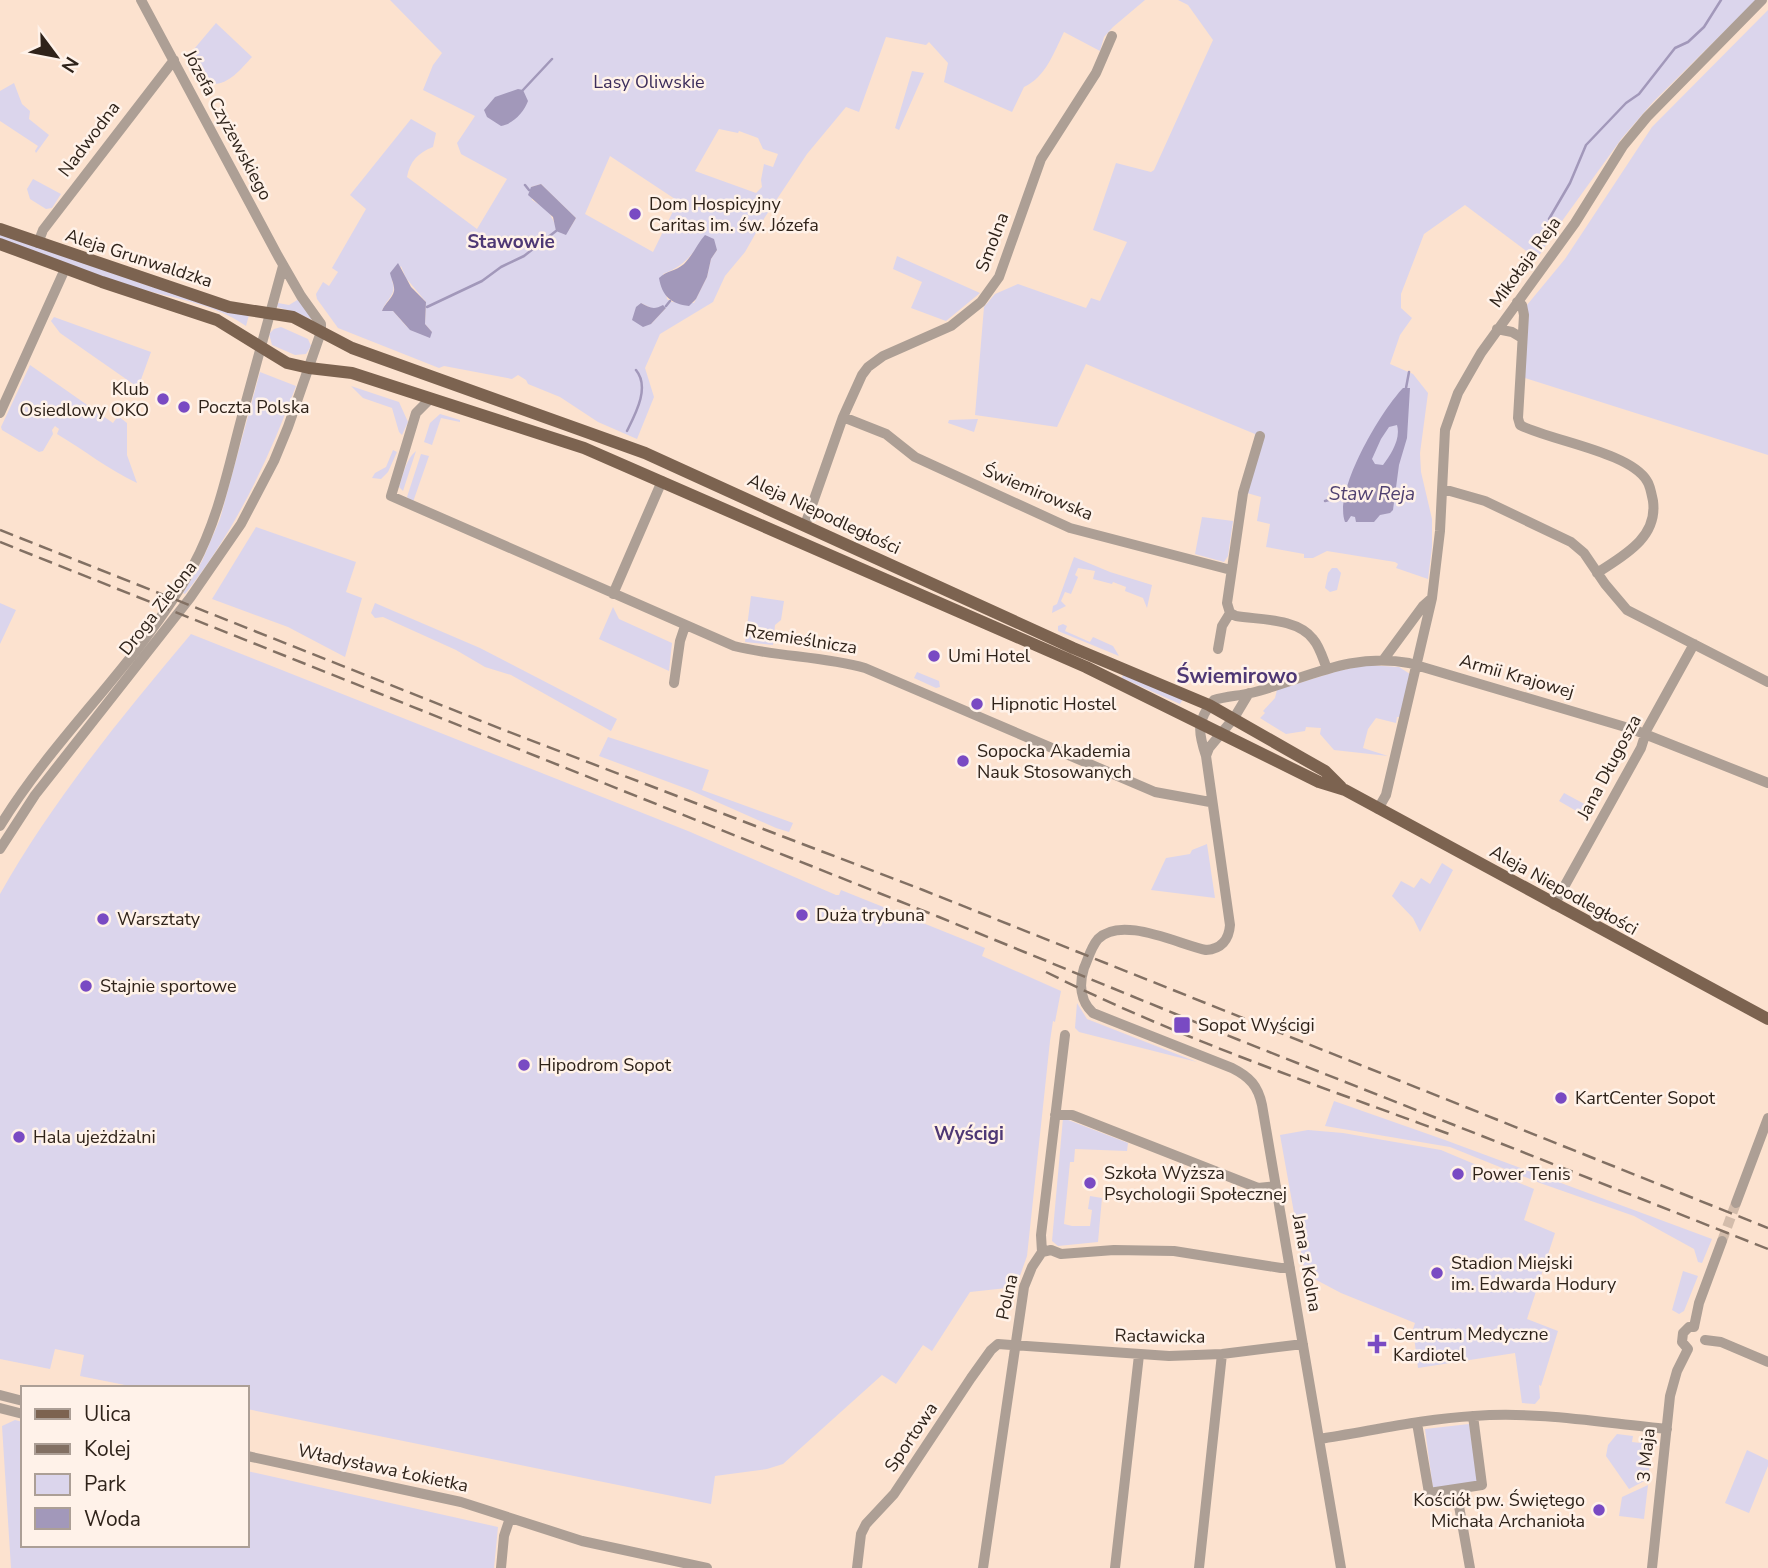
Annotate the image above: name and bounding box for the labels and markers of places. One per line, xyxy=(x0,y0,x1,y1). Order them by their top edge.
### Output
place label: Dom Hospicyjny Caritas im. św. Józefa xyxy=(649,192,819,237)
marker: Dom Hospicyjny Caritas im. św. Józefa xyxy=(627,206,643,222)
place label: Klub Osiedlowy OKO xyxy=(19,377,149,422)
marker: Klub Osiedlowy OKO xyxy=(155,391,171,407)
place label: Poczta Polska xyxy=(198,395,309,419)
marker: Poczta Polska xyxy=(176,399,192,415)
place label: Umi Hotel xyxy=(948,644,1031,668)
marker: Umi Hotel xyxy=(926,648,942,664)
place label: Hipnotic Hostel xyxy=(991,692,1117,716)
marker: Hipnotic Hostel xyxy=(969,696,985,712)
place label: Sopocka Akademia Nauk Stosowanych xyxy=(977,739,1132,784)
marker: Sopocka Akademia Nauk Stosowanych xyxy=(955,753,971,769)
place label: Duża trybuna xyxy=(816,903,925,927)
place label: Warsztaty xyxy=(117,907,201,931)
marker: Duża trybuna xyxy=(794,907,810,923)
marker: Warsztaty xyxy=(95,911,111,927)
place label: Stajnie sportowe xyxy=(100,974,236,998)
marker: Stajnie sportowe xyxy=(78,978,94,994)
place label: Sopot Wyścigi xyxy=(1198,1013,1315,1037)
marker: Sopot Wyścigi xyxy=(1172,1015,1192,1035)
place label: Hipodrom Sopot xyxy=(538,1053,672,1077)
marker: Hipodrom Sopot xyxy=(516,1057,532,1073)
place label: KartCenter Sopot xyxy=(1575,1086,1716,1110)
marker: KartCenter Sopot xyxy=(1553,1090,1569,1106)
place label: Hala ujeżdżalni xyxy=(33,1125,156,1149)
marker: Hala ujeżdżalni xyxy=(11,1129,27,1145)
place label: Szkoła Wyższa Psychologii Społecznej xyxy=(1104,1161,1287,1206)
place label: Power Tenis xyxy=(1472,1162,1571,1186)
marker: Power Tenis xyxy=(1450,1166,1466,1182)
marker: Szkoła Wyższa Psychologii Społecznej xyxy=(1082,1175,1098,1191)
place label: Stadion Miejski im. Edwarda Hodury xyxy=(1451,1251,1617,1296)
marker: Stadion Miejski im. Edwarda Hodury xyxy=(1429,1265,1445,1281)
place label: Centrum Medyczne Kardiotel xyxy=(1393,1322,1548,1367)
marker: Centrum Medyczne Kardiotel xyxy=(1367,1334,1387,1354)
place label: Kościół pw. Świętego Michała Archanioła xyxy=(1413,1488,1585,1533)
marker: Kościół pw. Świętego Michała Archanioła xyxy=(1591,1502,1607,1518)

